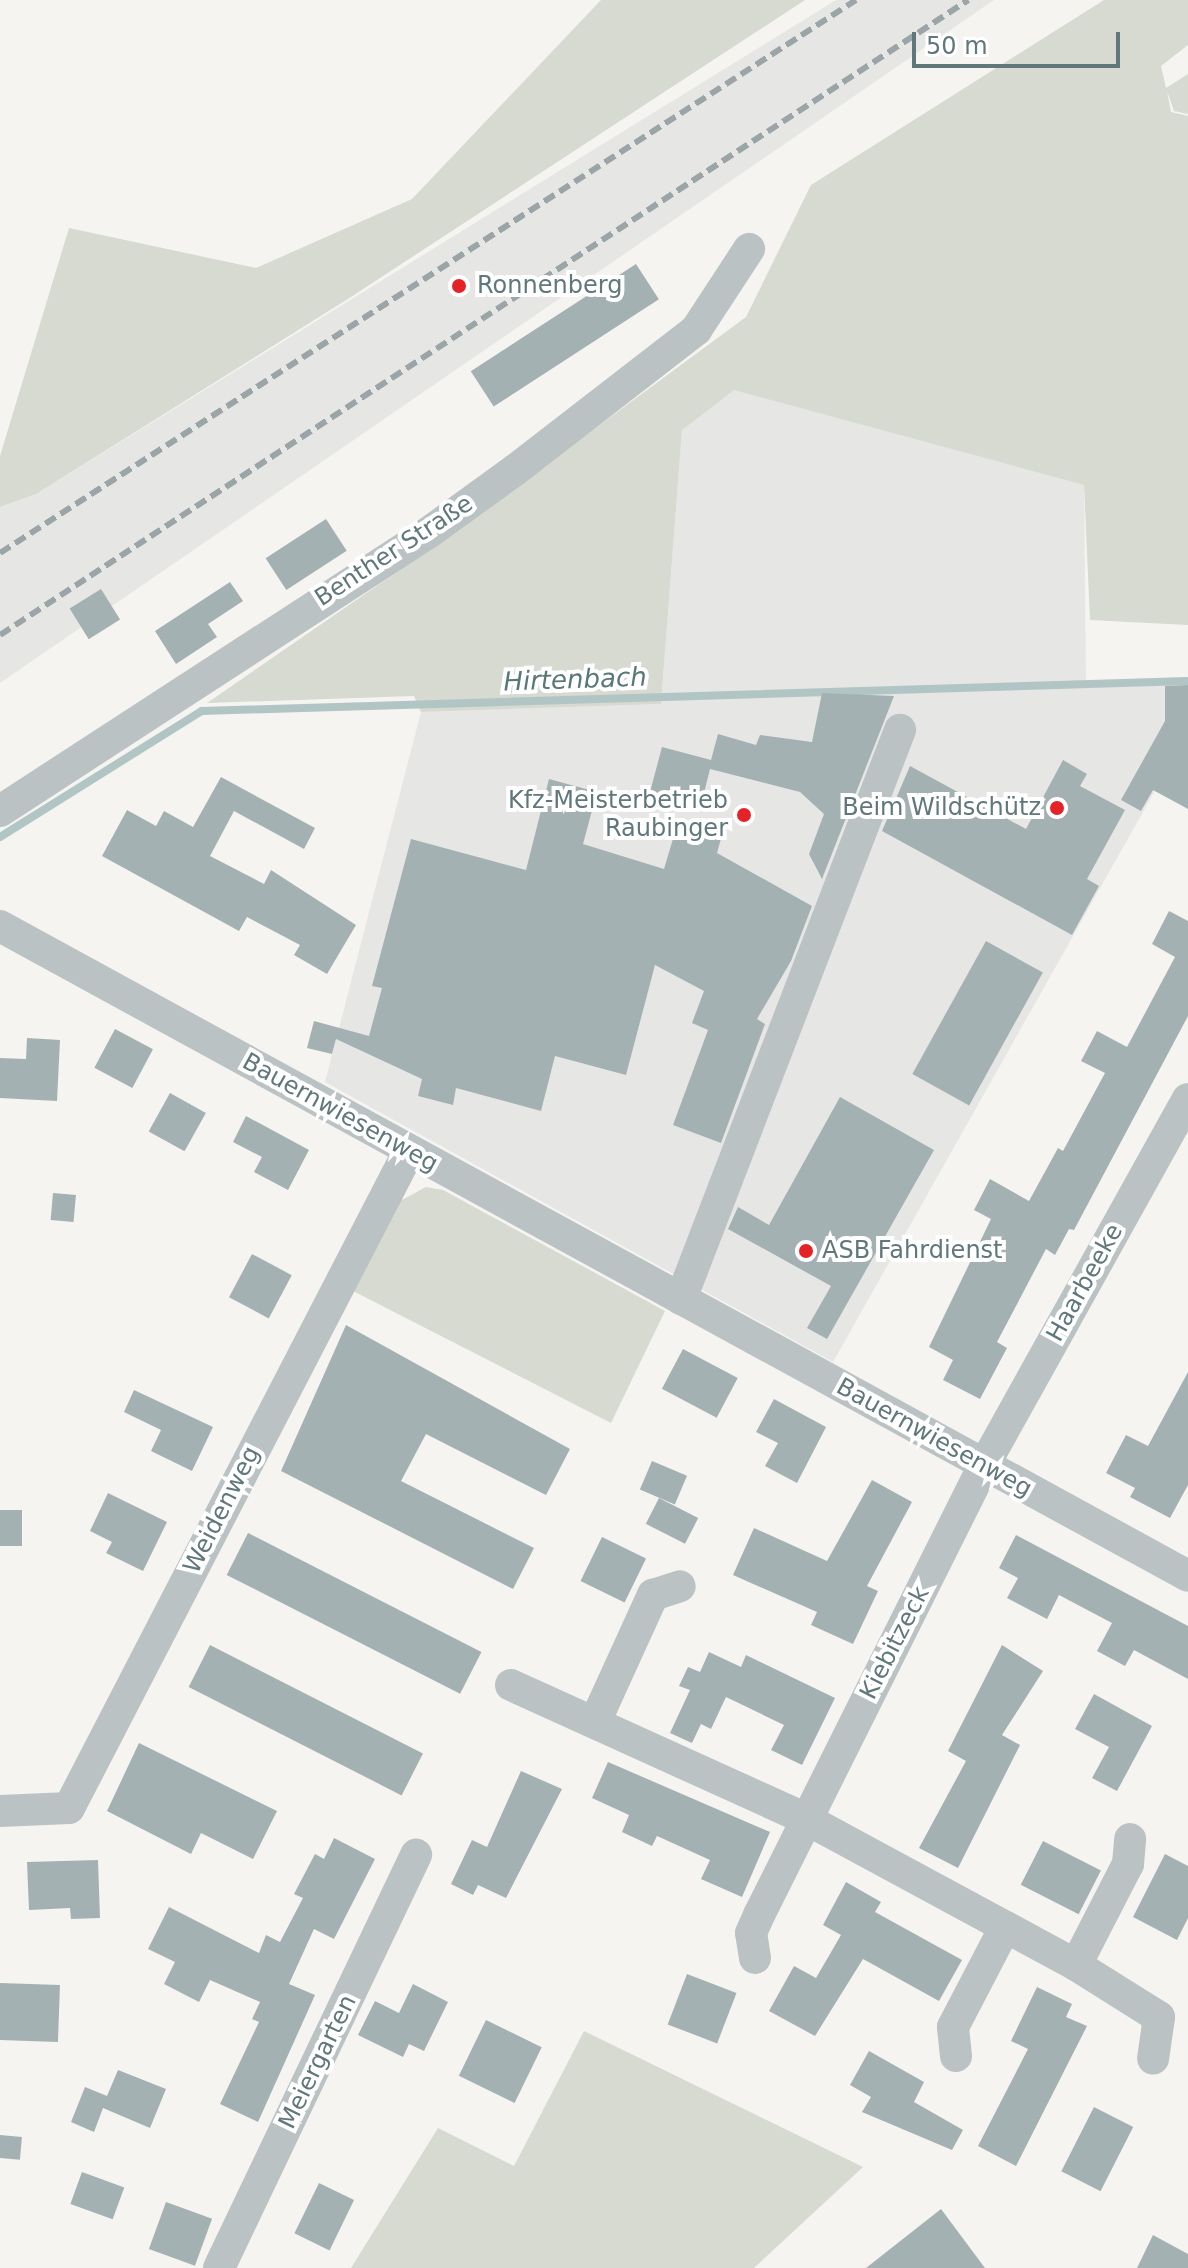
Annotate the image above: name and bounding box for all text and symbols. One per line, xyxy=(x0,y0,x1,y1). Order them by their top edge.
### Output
scale bar xyxy=(916,16,1124,66)
text: 50 m xyxy=(926,32,988,60)
place label: Ronnenberg xyxy=(477,272,622,300)
marker: Ronnenberg xyxy=(448,275,470,297)
street label: Benther Straße xyxy=(310,489,478,613)
water label: Hirtenbach xyxy=(503,662,647,698)
place label: Kfz-Meisterbetrieb Raubinger xyxy=(508,787,728,843)
place label: Beim Wildschütz xyxy=(842,794,1041,822)
marker: Beim Wildschütz xyxy=(1048,799,1066,817)
marker: Kfz-Meisterbetrieb Raubinger xyxy=(735,806,753,824)
street label: Bauernwiesenweg xyxy=(237,1047,443,1179)
street label: Haarbeeke xyxy=(1041,1219,1129,1347)
place label: ASB Fahrdienst xyxy=(822,1237,1003,1265)
marker: ASB Fahrdienst xyxy=(797,1242,815,1260)
street label: Bauernwiesenweg xyxy=(831,1372,1037,1504)
street label: Weidenweg xyxy=(178,1442,266,1578)
street label: Kiebitzeck xyxy=(854,1582,936,1704)
street label: Meiergarten xyxy=(273,1990,363,2134)

